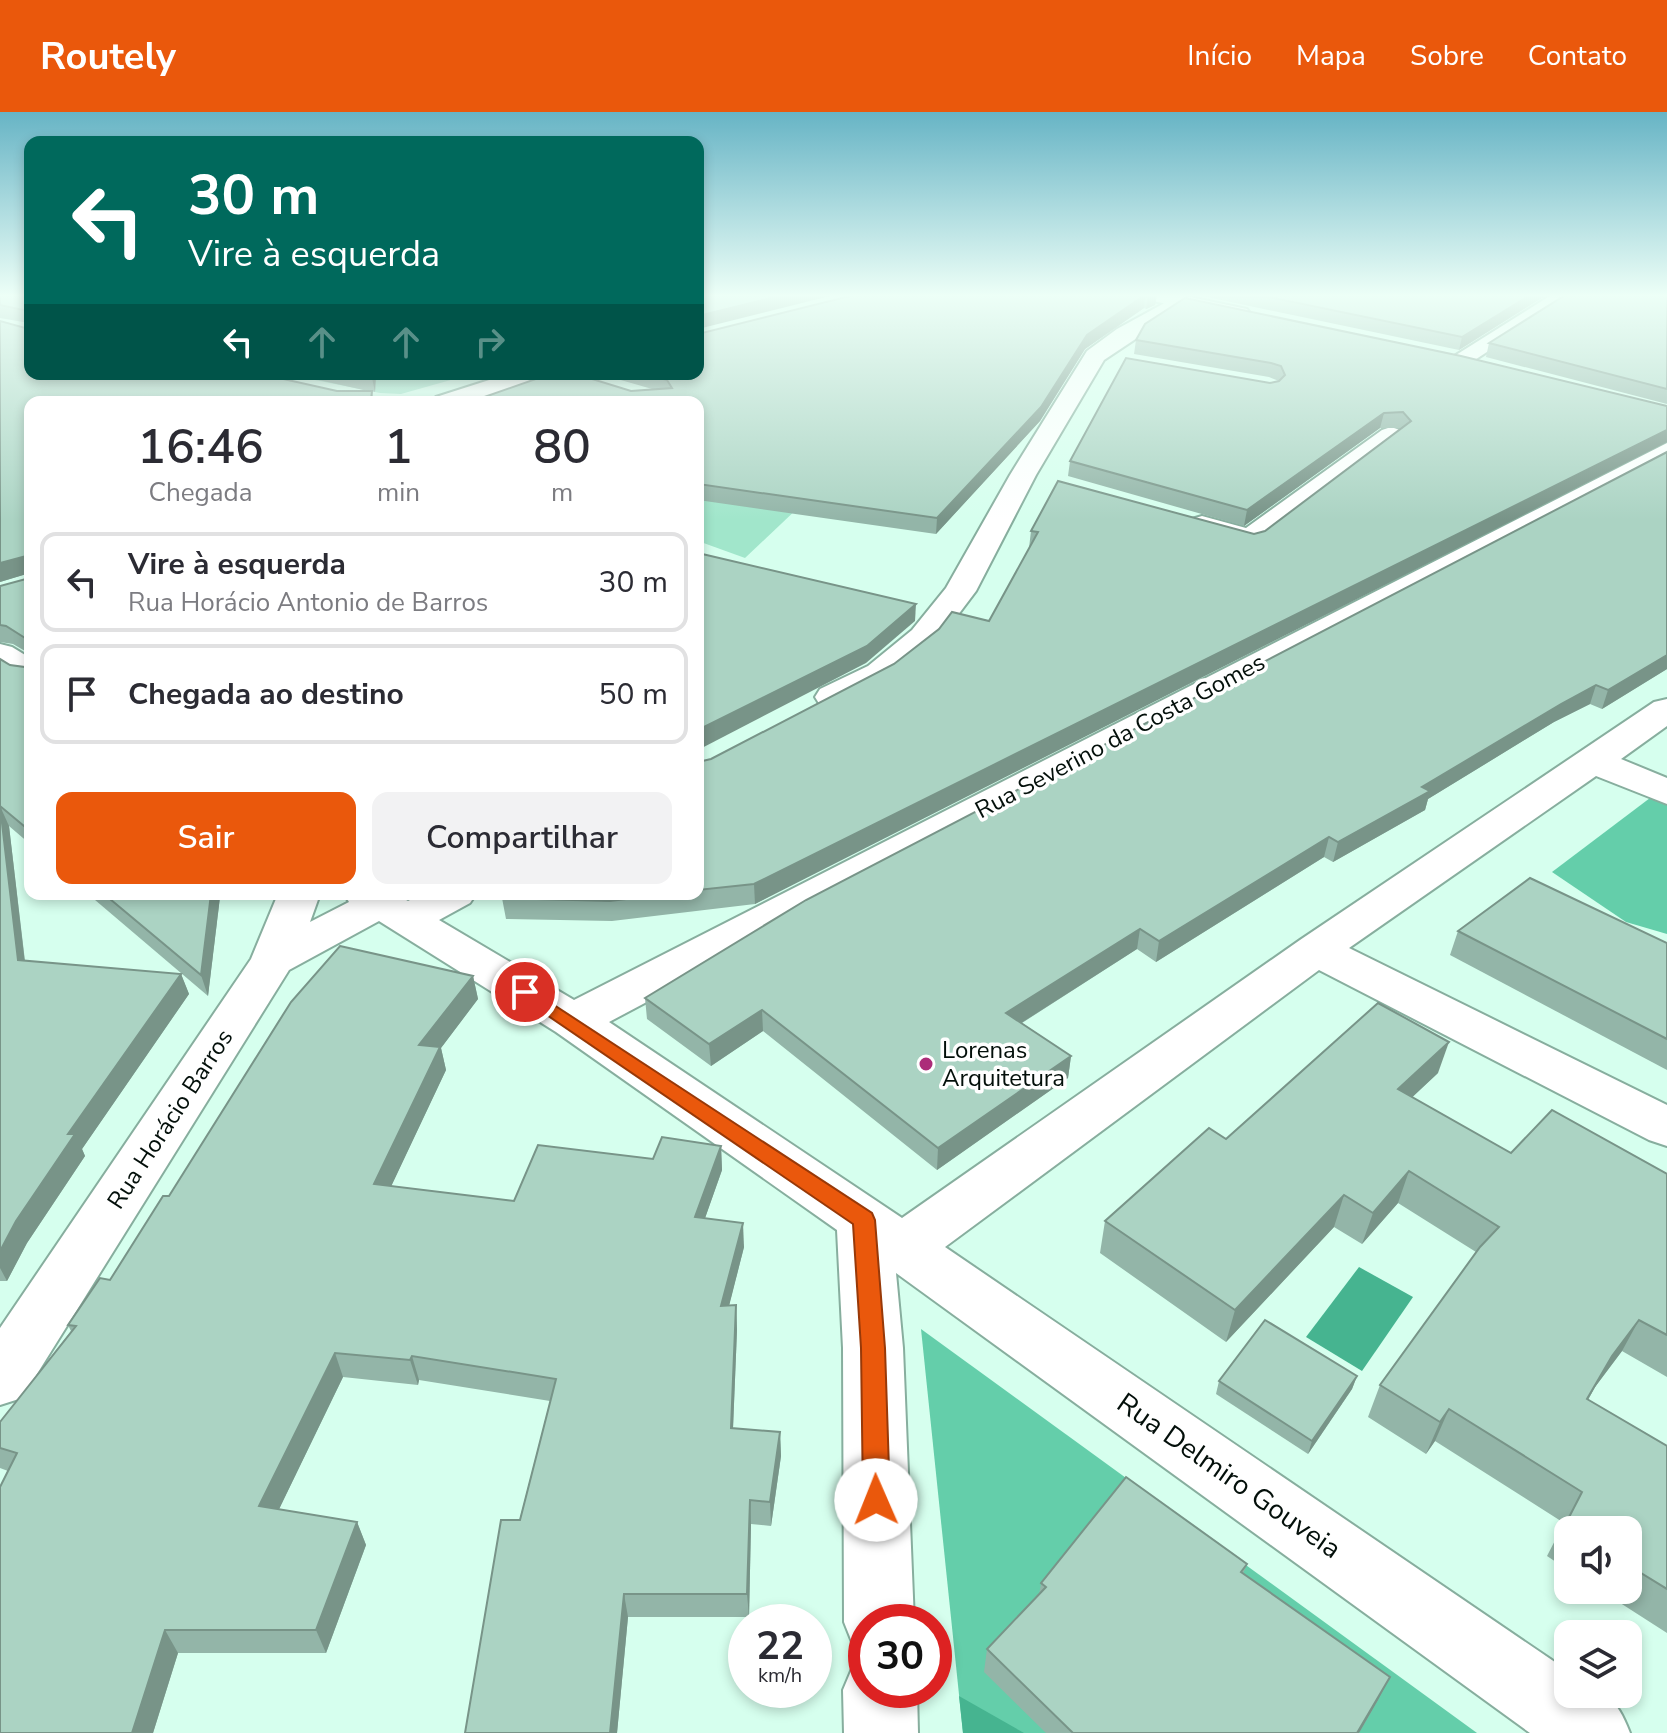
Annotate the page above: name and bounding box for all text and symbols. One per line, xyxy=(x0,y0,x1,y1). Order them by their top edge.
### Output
text: Routely xyxy=(40,31,176,82)
text: Início xyxy=(1187,37,1252,75)
text: Mapa xyxy=(1296,37,1366,75)
text: Sobre xyxy=(1410,37,1484,75)
text: Contato xyxy=(1528,37,1627,75)
text: 30 m xyxy=(188,157,319,234)
icon: left xyxy=(56,168,160,272)
text: Vire à esquerda xyxy=(188,230,440,279)
icon: left xyxy=(216,320,260,364)
icon: ahead xyxy=(300,320,344,364)
icon: ahead xyxy=(384,320,428,364)
icon: right xyxy=(468,320,512,364)
text: 16:46 xyxy=(137,414,264,480)
text: 1 xyxy=(384,414,413,480)
text: 80 xyxy=(533,414,591,480)
text: Chegada xyxy=(148,475,253,510)
text: min xyxy=(377,475,420,510)
text: m xyxy=(551,475,573,510)
text: Vire à esquerda xyxy=(128,544,346,585)
icon: left xyxy=(60,560,104,604)
text: 30 m xyxy=(599,562,668,603)
text: Rua Horácio Antonio de Barros xyxy=(128,585,488,620)
street label: Rua Severino da Costa Gomes xyxy=(969,646,1271,826)
icon: arrive xyxy=(60,672,104,716)
text: Chegada ao destino xyxy=(128,674,404,715)
text: 50 m xyxy=(599,674,668,715)
button: Sair xyxy=(56,792,356,884)
button: Compartilhar xyxy=(372,792,672,884)
pin xyxy=(491,958,559,1026)
icon: arrive xyxy=(503,970,547,1014)
street label: Rua Horácio Barros xyxy=(100,1023,240,1215)
place label: Lorenas Arquitetura xyxy=(942,1034,1065,1094)
marker: Lorenas Arquitetura xyxy=(917,1055,935,1073)
street label: Rua Delmiro Gouveia xyxy=(1109,1384,1349,1568)
position arrow xyxy=(834,1458,918,1542)
map controls xyxy=(1554,1516,1642,1708)
button: sound xyxy=(1554,1516,1642,1604)
speed limit sign: 30 xyxy=(848,1604,952,1708)
text: 22 xyxy=(756,1619,804,1673)
button: layers xyxy=(1554,1620,1642,1708)
text: km/h xyxy=(758,1662,802,1689)

